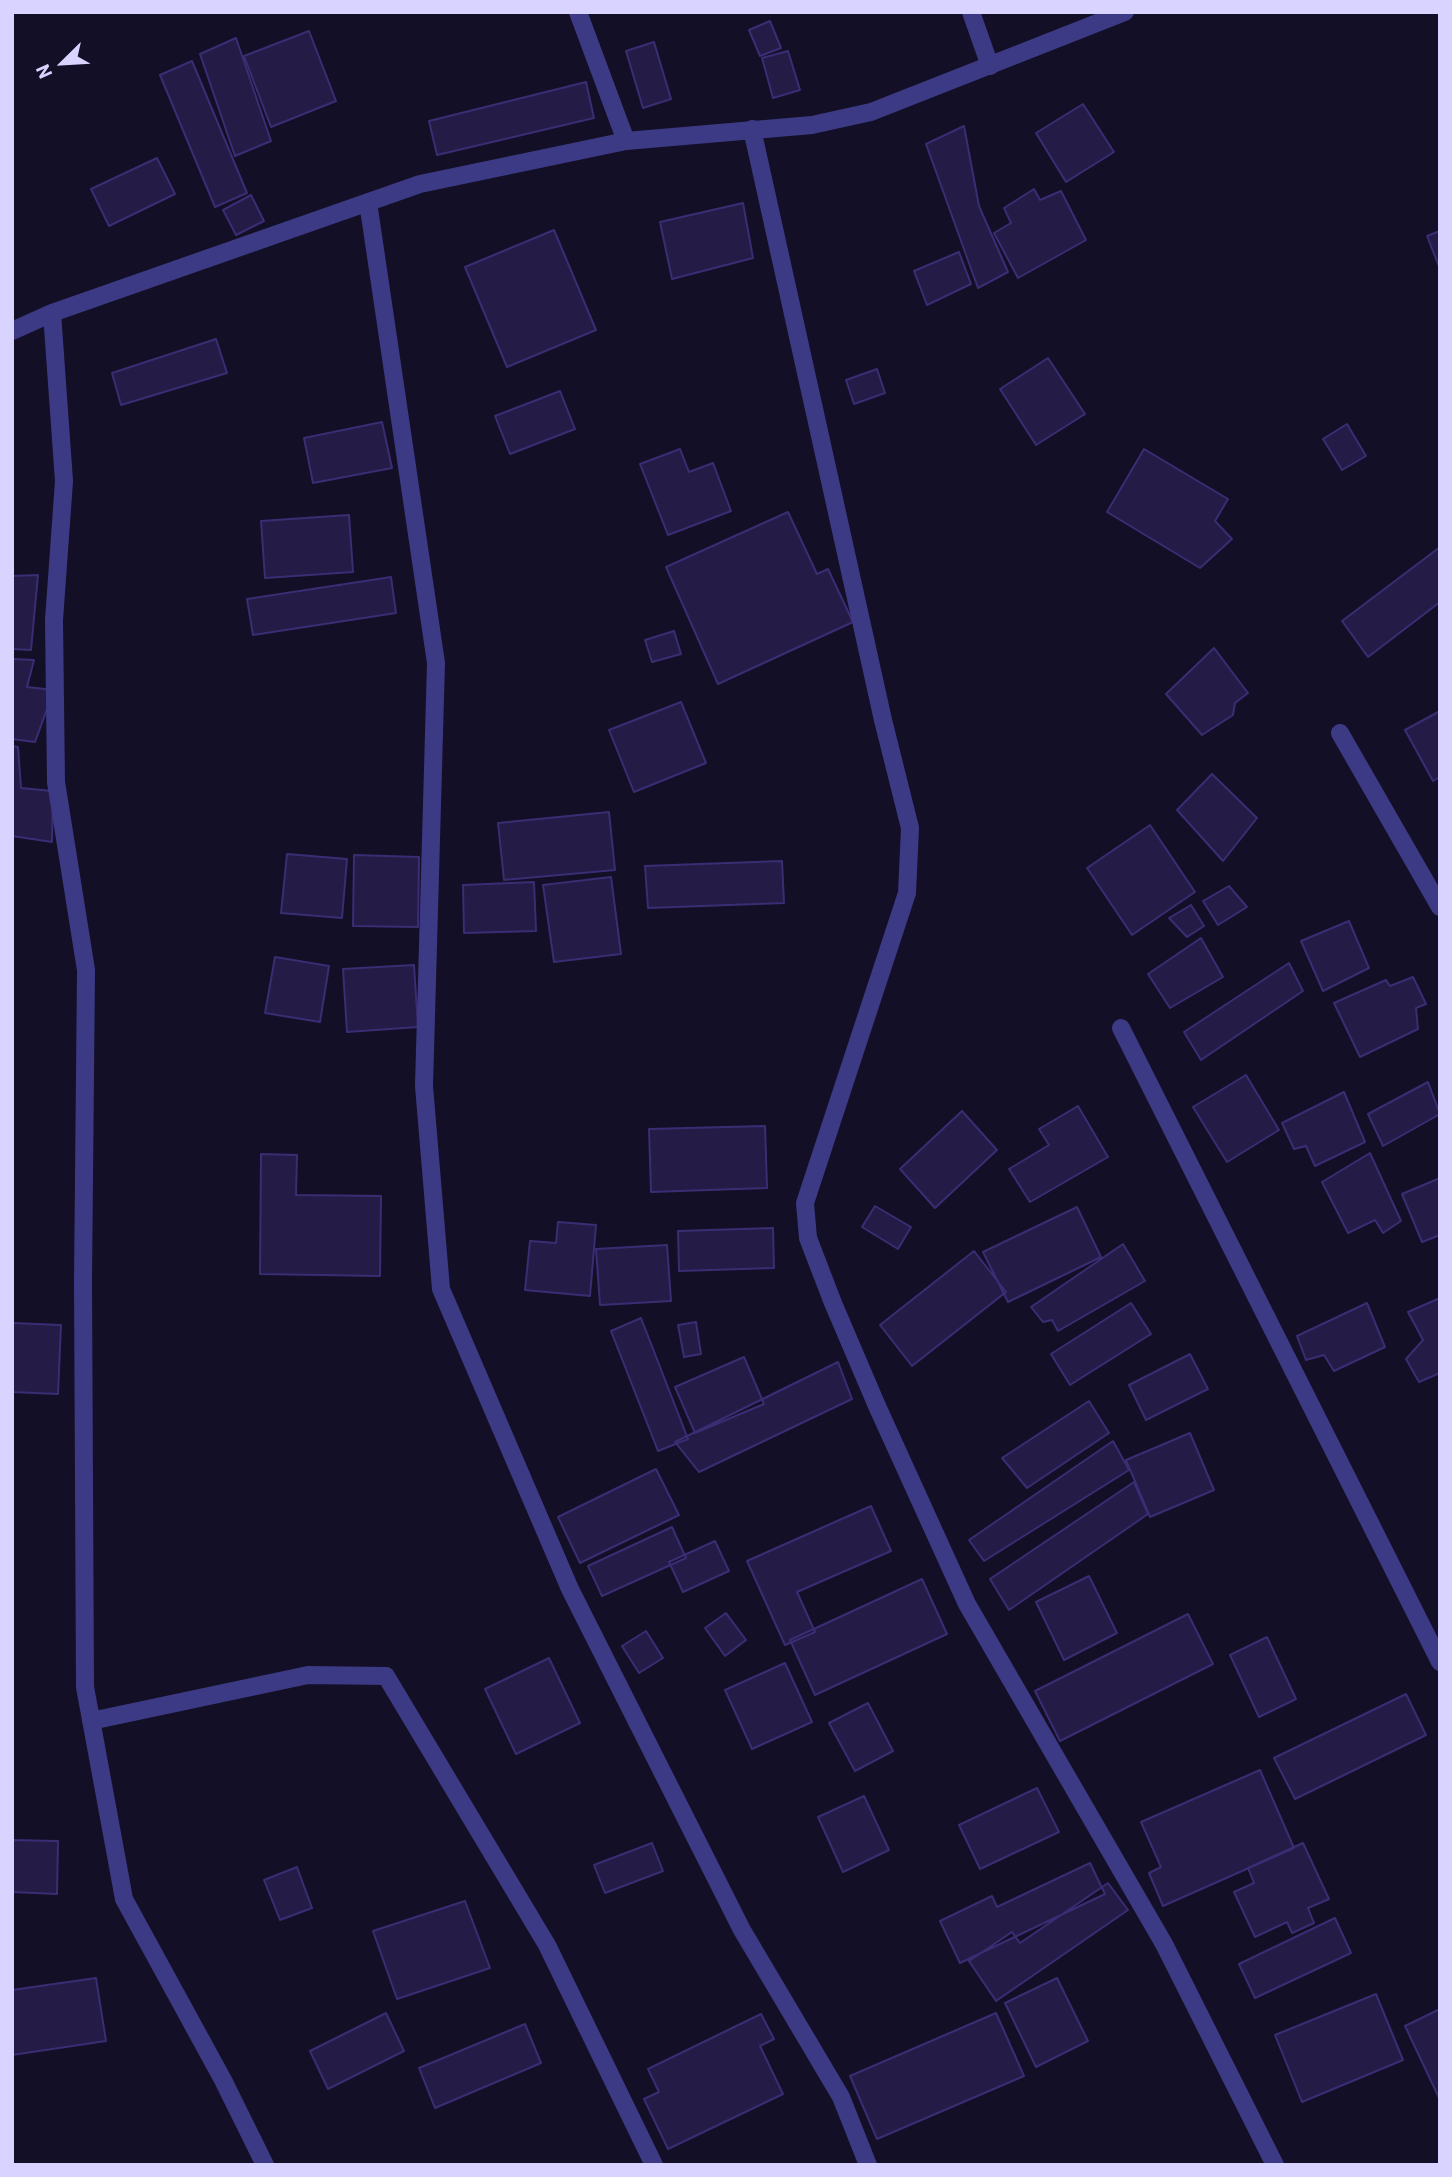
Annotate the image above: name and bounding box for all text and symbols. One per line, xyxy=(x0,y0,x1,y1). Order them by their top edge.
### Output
north arrow xyxy=(28,28,98,98)
text: N xyxy=(30,61,56,82)

